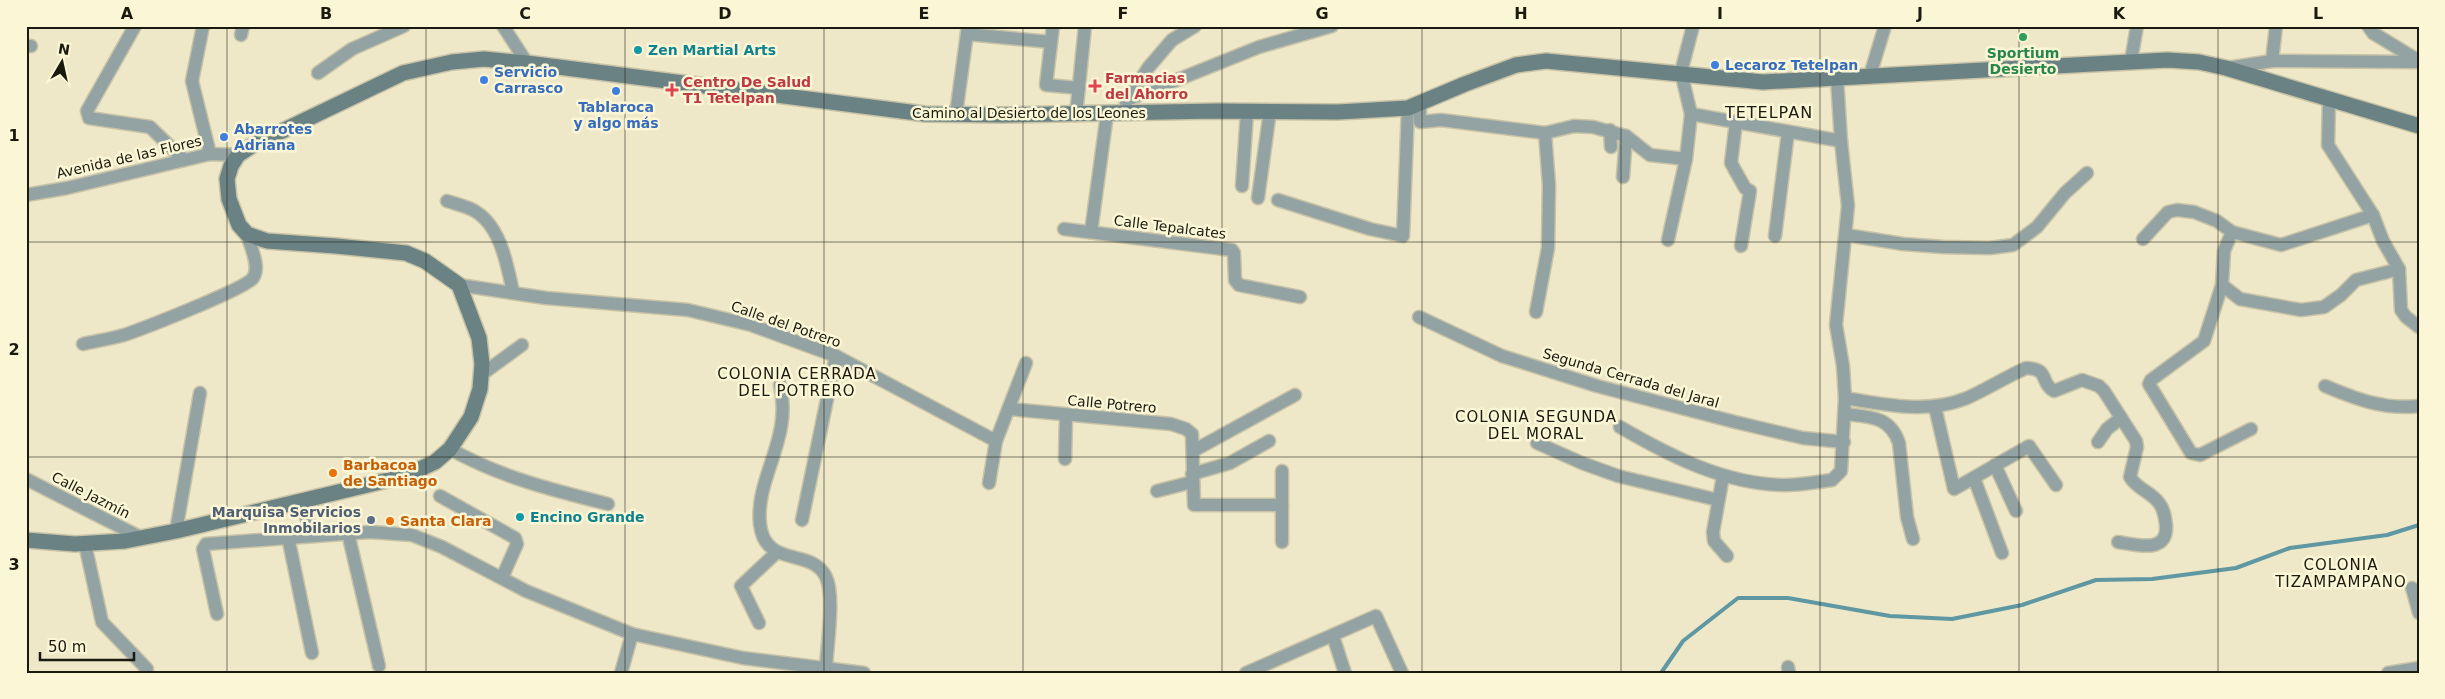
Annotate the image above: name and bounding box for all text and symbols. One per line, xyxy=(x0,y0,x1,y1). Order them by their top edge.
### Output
text: A xyxy=(121,4,134,23)
text: B xyxy=(320,4,332,23)
text: C xyxy=(519,4,531,23)
text: D xyxy=(718,4,732,23)
text: E xyxy=(919,4,929,23)
text: F xyxy=(1118,4,1128,23)
text: G xyxy=(1315,4,1329,23)
text: H xyxy=(1514,4,1528,23)
text: I xyxy=(1717,4,1723,23)
text: J xyxy=(1916,4,1923,23)
text: K xyxy=(2113,4,2126,23)
text: L xyxy=(2313,4,2323,23)
marker: Sportium Desierto xyxy=(2017,31,2029,43)
north arrow xyxy=(38,38,88,88)
text: N xyxy=(57,40,71,58)
place label: Zen Martial Arts xyxy=(648,42,776,58)
marker: Zen Martial Arts xyxy=(632,44,644,56)
place label: Sportium Desierto xyxy=(1987,45,2059,77)
place label: Lecaroz Tetelpan xyxy=(1725,57,1858,73)
marker: Lecaroz Tetelpan xyxy=(1709,59,1721,71)
place label: Servicio Carrasco xyxy=(494,64,564,96)
place label: Farmacias del Ahorro xyxy=(1105,70,1188,102)
marker: Servicio Carrasco xyxy=(478,74,490,86)
place label: Centro De Salud T1 Tetelpan xyxy=(683,74,811,106)
marker: Farmacias del Ahorro xyxy=(1089,80,1101,92)
marker: Centro De Salud T1 Tetelpan xyxy=(665,83,679,97)
marker: Tablaroca y algo más xyxy=(610,85,622,97)
place label: Tablaroca y algo más xyxy=(573,99,659,131)
district label: TETELPAN xyxy=(1724,103,1813,122)
street label: Camino al Desierto de los Leones xyxy=(912,105,1146,121)
place label: Abarrotes Adriana xyxy=(234,121,312,153)
text: 1 xyxy=(8,126,20,145)
marker: Abarrotes Adriana xyxy=(218,131,230,143)
street label: Avenida de las Flores xyxy=(55,133,203,181)
street label: Calle Tepalcates xyxy=(1113,212,1227,242)
street label: Calle del Potrero xyxy=(729,298,843,350)
text: 2 xyxy=(8,340,20,359)
street label: Segunda Cerrada del Jaral xyxy=(1541,345,1721,411)
district label: COLONIA CERRADA DEL POTRERO xyxy=(717,365,877,400)
street label: Calle Potrero xyxy=(1067,392,1157,416)
district label: COLONIA SEGUNDA DEL MORAL xyxy=(1455,408,1617,443)
place label: Barbacoa de Santiago xyxy=(343,457,438,489)
marker: Barbacoa de Santiago xyxy=(327,467,339,479)
street label: Calle Jazmín xyxy=(49,468,133,522)
place label: Marquisa Servicios Inmobilarios xyxy=(212,504,361,536)
place label: Encino Grande xyxy=(530,509,644,525)
marker: Encino Grande xyxy=(514,511,526,523)
place label: Santa Clara xyxy=(400,513,491,529)
marker: Marquisa Servicios Inmobilarios xyxy=(365,514,377,526)
marker: Santa Clara xyxy=(384,515,396,527)
text: 3 xyxy=(8,555,20,574)
district label: COLONIA TIZAMPAMPANO xyxy=(2274,556,2407,591)
scale bar xyxy=(40,629,134,661)
text: 50 m xyxy=(48,638,86,656)

